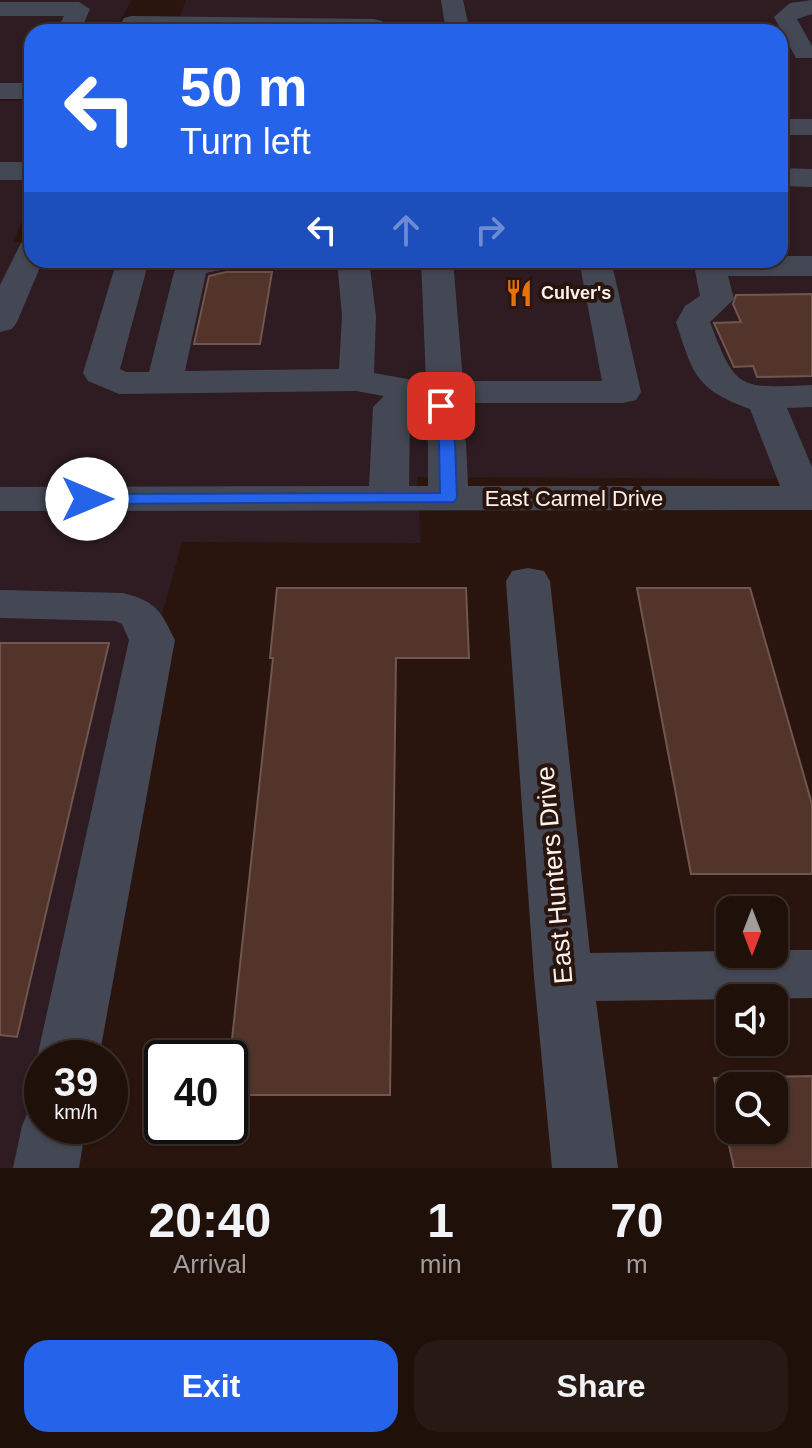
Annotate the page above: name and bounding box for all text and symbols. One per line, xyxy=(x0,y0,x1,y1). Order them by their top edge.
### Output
text: 50 m xyxy=(180,55,308,118)
icon: left xyxy=(48,56,152,160)
text: Turn left xyxy=(180,121,311,162)
icon: left xyxy=(300,208,344,252)
icon: ahead xyxy=(384,208,428,252)
icon: right xyxy=(468,208,512,252)
restaurant icon: Culver's xyxy=(504,278,534,308)
place label: Culver's xyxy=(541,283,611,303)
pin xyxy=(407,372,475,440)
icon: arrive xyxy=(419,384,463,428)
position arrow xyxy=(45,457,129,541)
street label: East Carmel Drive xyxy=(485,486,663,511)
street label: East Hunters Drive xyxy=(530,765,578,985)
north arrow xyxy=(716,896,788,968)
map controls xyxy=(716,896,788,1144)
button: sound xyxy=(716,984,788,1056)
speed limit sign: 40 xyxy=(144,1040,248,1144)
text: 39 xyxy=(54,1060,98,1104)
button: search xyxy=(716,1072,788,1144)
text: km/h xyxy=(54,1101,98,1123)
text: 20:40 xyxy=(148,1194,271,1247)
text: 1 xyxy=(427,1194,454,1247)
text: 70 xyxy=(610,1194,664,1247)
text: Arrival xyxy=(173,1249,247,1279)
text: min xyxy=(420,1249,462,1279)
text: m xyxy=(626,1249,648,1279)
button: Exit xyxy=(24,1340,398,1432)
button: Share xyxy=(414,1340,788,1432)

